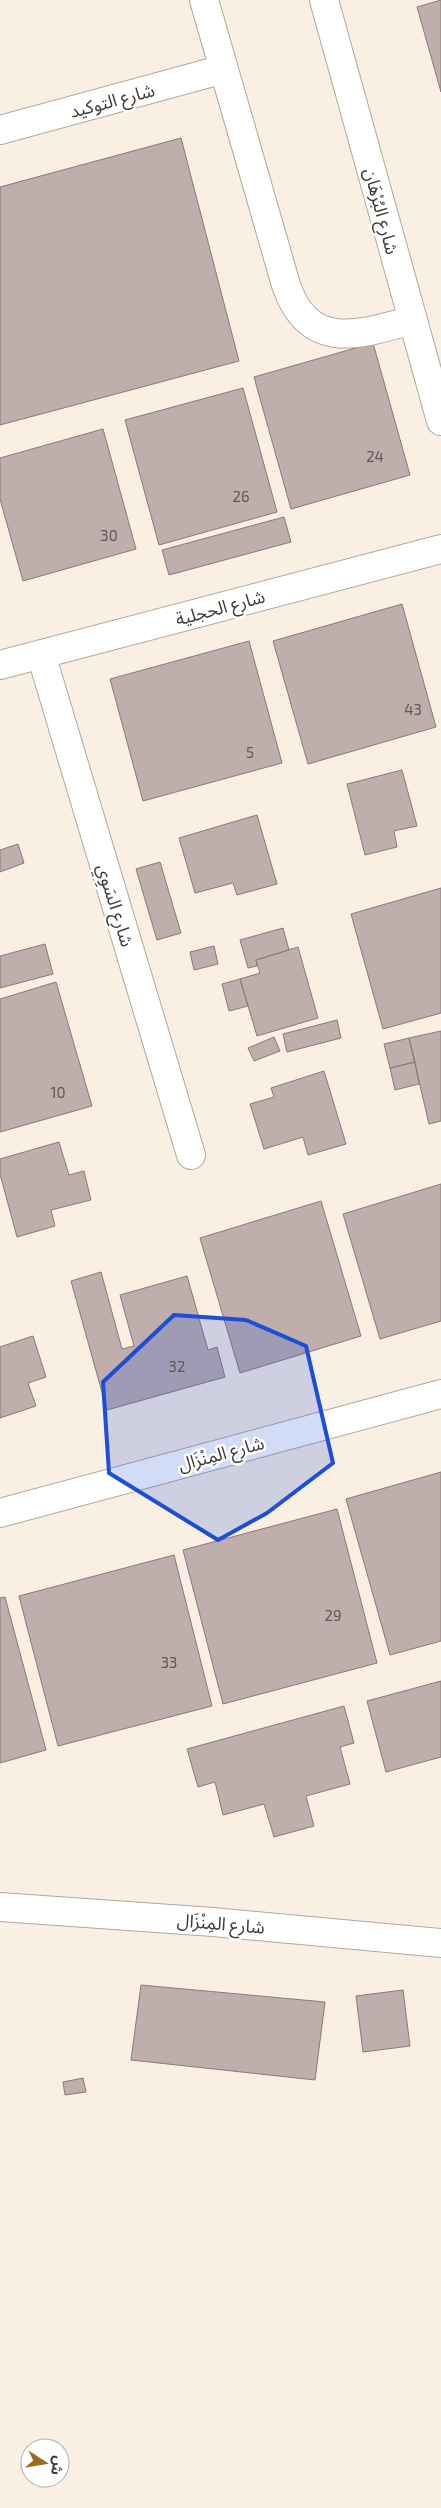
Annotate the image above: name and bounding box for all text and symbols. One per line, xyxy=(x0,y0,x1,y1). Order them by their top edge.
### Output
street label: شارع التوكيد xyxy=(67,78,158,126)
street label: شارع البُرْهَان xyxy=(356,165,404,258)
house number: 24 xyxy=(366,447,384,465)
house number: 26 xyxy=(232,487,250,505)
house number: 30 xyxy=(100,526,118,544)
street label: شارع الحجلية xyxy=(173,584,268,633)
house number: 43 xyxy=(404,700,422,718)
house number: 5 xyxy=(246,743,254,761)
street label: شارع السَوِي xyxy=(89,861,139,950)
house number: 10 xyxy=(50,1083,66,1101)
house number: 32 xyxy=(169,1357,185,1375)
street label: شارع المِنْزَال xyxy=(176,1431,267,1479)
house number: 29 xyxy=(324,1606,342,1624)
house number: 33 xyxy=(161,1653,177,1671)
street label: شارع المِنْزَال xyxy=(176,1908,266,1942)
north arrow xyxy=(20,2438,70,2488)
text: ش xyxy=(48,2455,69,2477)

